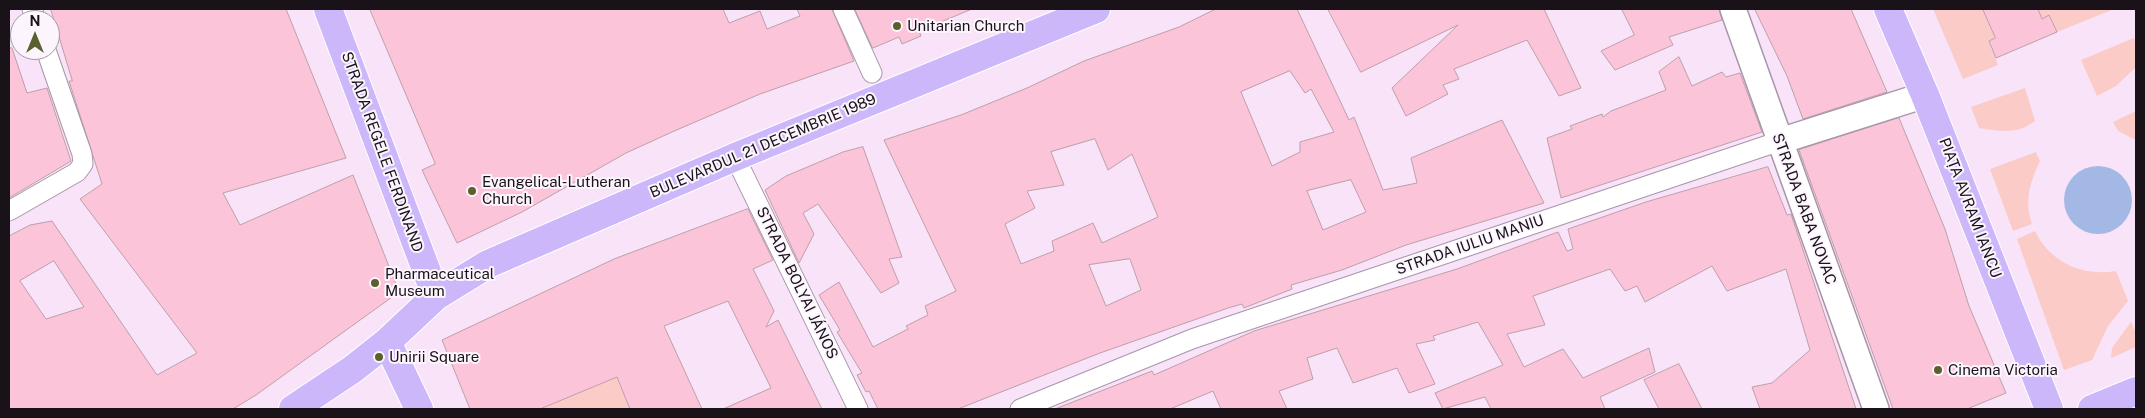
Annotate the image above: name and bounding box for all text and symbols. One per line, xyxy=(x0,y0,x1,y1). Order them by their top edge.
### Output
north arrow xyxy=(10,10,60,60)
text: N xyxy=(30,13,40,29)
place label: Unitarian Church xyxy=(907,17,1024,35)
marker: Unitarian Church xyxy=(891,20,903,32)
street label: STRADA REGELE FERDINAND xyxy=(337,49,427,255)
street label: BULEVARDUL 21 DECEMBRIE 1989 xyxy=(647,90,879,202)
street label: STRADA BABA NOVAC xyxy=(1768,131,1840,287)
street label: PIAȚA AVRAM IANCU xyxy=(1935,135,2005,281)
place label: Evangelical-Lutheran Church xyxy=(482,173,630,208)
marker: Evangelical-Lutheran Church xyxy=(466,185,478,197)
street label: STRADA BOLYAI JÁNOS xyxy=(752,204,842,362)
street label: STRADA IULIU MANIU xyxy=(1394,211,1546,279)
place label: Pharmaceutical Museum xyxy=(385,265,494,300)
marker: Pharmaceutical Museum xyxy=(369,277,381,289)
place label: Unirii Square xyxy=(389,348,479,366)
marker: Unirii Square xyxy=(373,351,385,363)
place label: Cinema Victoria xyxy=(1948,361,2058,379)
marker: Cinema Victoria xyxy=(1932,364,1944,376)

